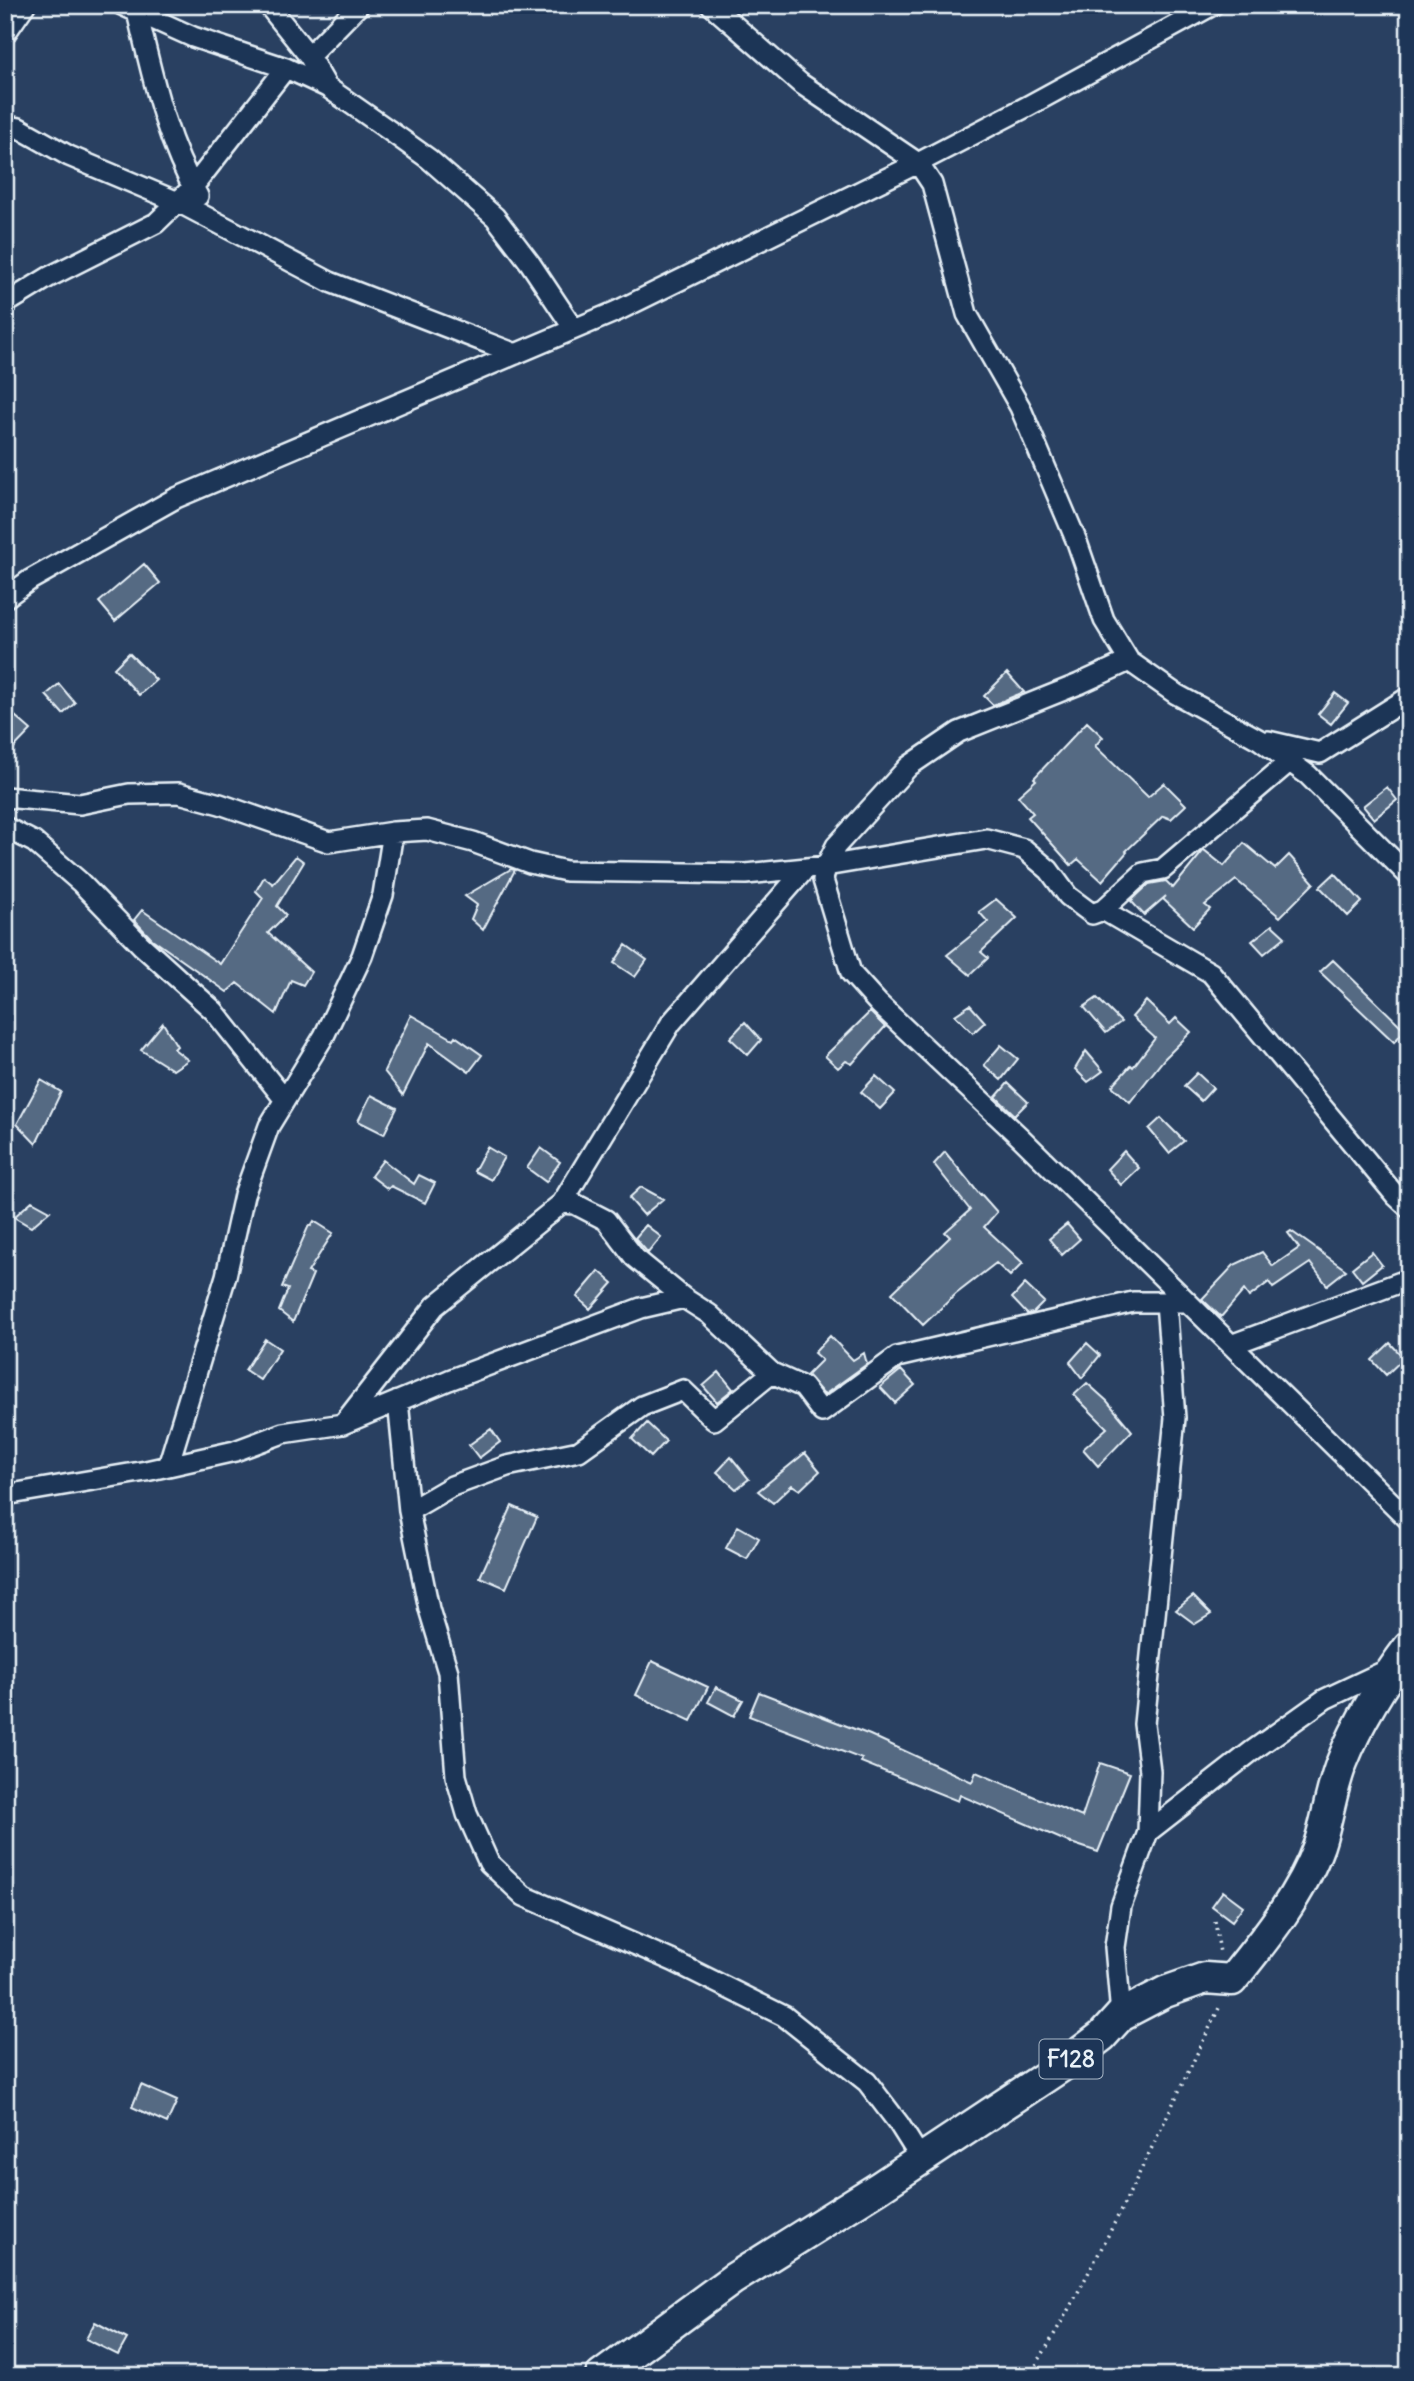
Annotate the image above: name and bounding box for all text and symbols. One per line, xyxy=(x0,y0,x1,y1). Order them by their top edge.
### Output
road number: F128 xyxy=(1040,2040,1102,2078)

